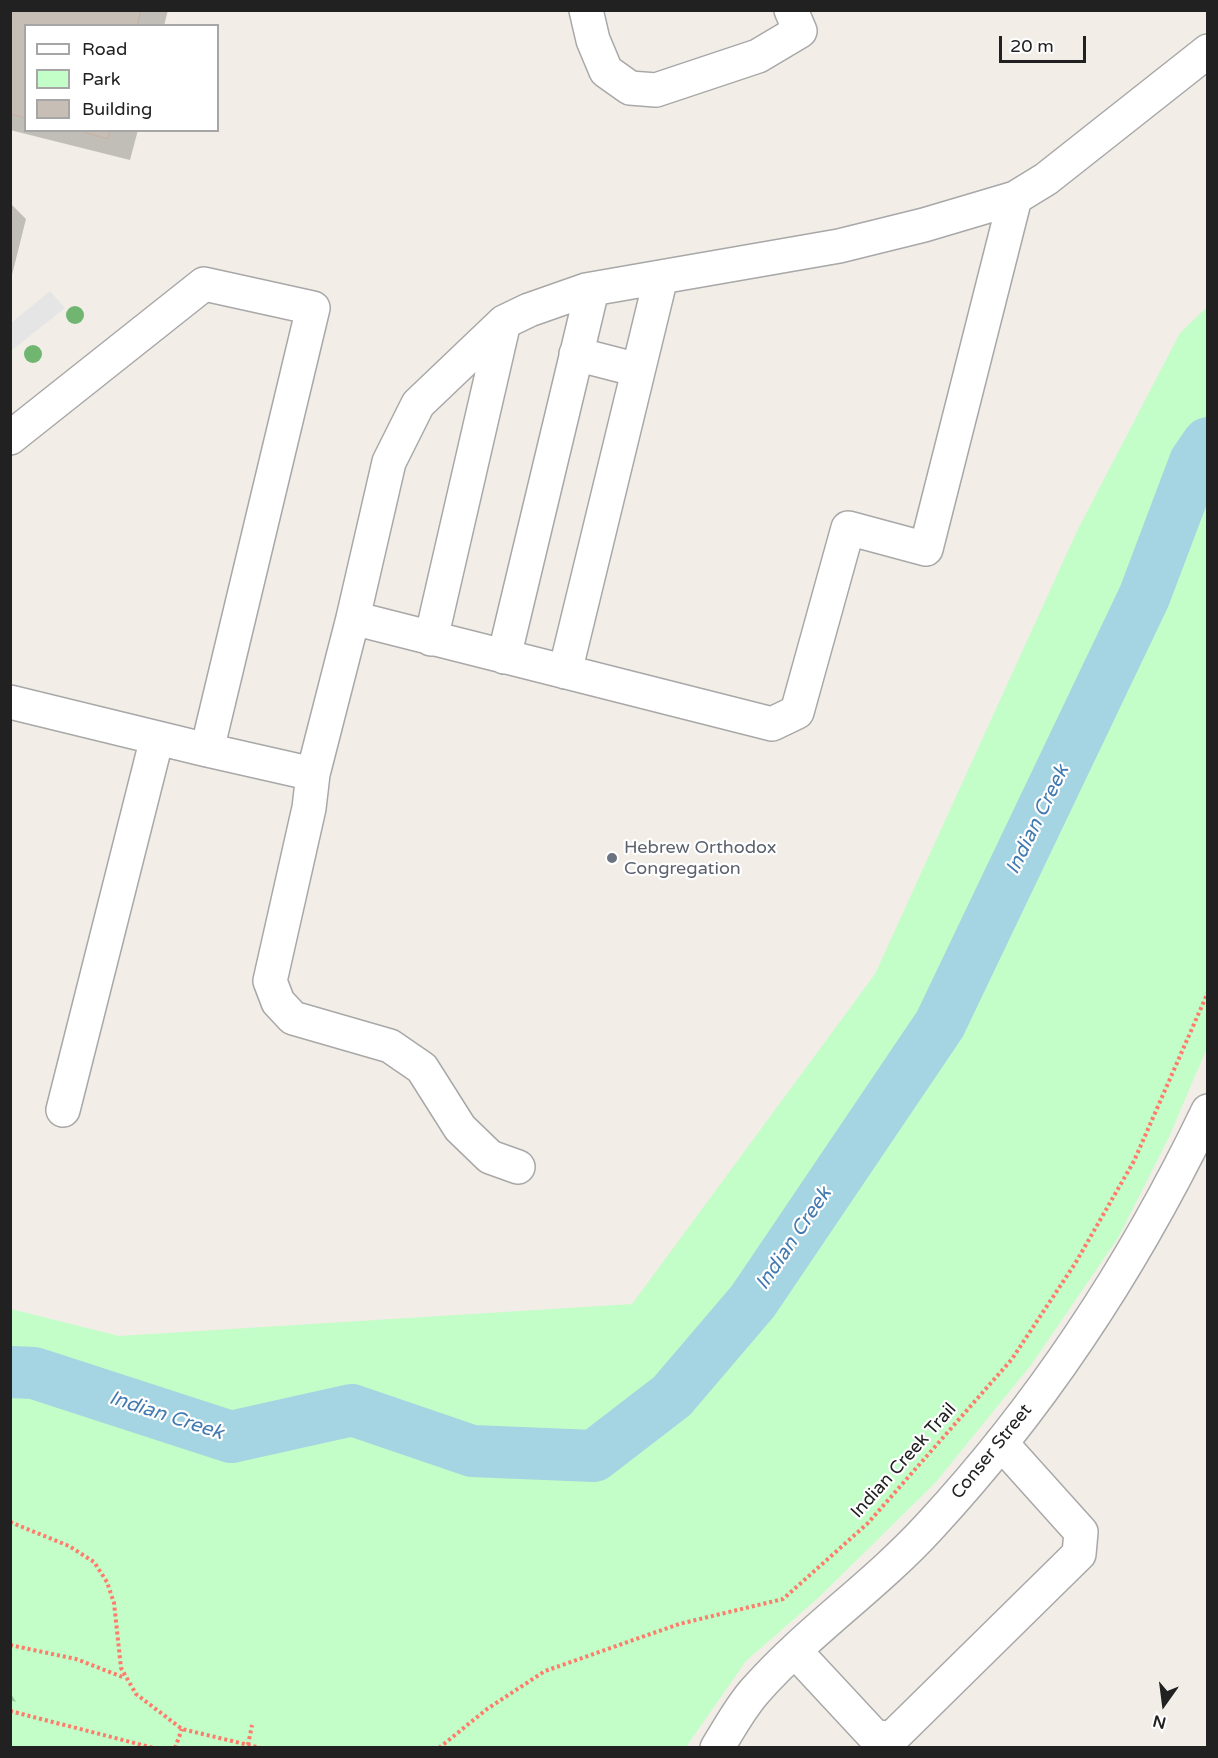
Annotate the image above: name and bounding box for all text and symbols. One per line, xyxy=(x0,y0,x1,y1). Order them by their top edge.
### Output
legend xyxy=(24,24,219,132)
scale bar xyxy=(1002,24,1089,62)
text: 20 m xyxy=(1010,35,1054,57)
text: Road xyxy=(82,38,127,60)
text: Park xyxy=(82,68,120,90)
text: Building xyxy=(82,98,152,120)
water label: Indian Creek xyxy=(1001,761,1075,879)
place label: Hebrew Orthodox Congregation xyxy=(624,837,776,880)
marker: Hebrew Orthodox Congregation xyxy=(605,851,619,865)
water label: Indian Creek xyxy=(751,1183,837,1295)
water label: Indian Creek xyxy=(106,1386,226,1446)
street label: Indian Creek Trail xyxy=(847,1399,961,1523)
street label: Conser Street xyxy=(947,1400,1037,1504)
north arrow xyxy=(1134,1674,1194,1734)
text: N xyxy=(1151,1710,1168,1733)

